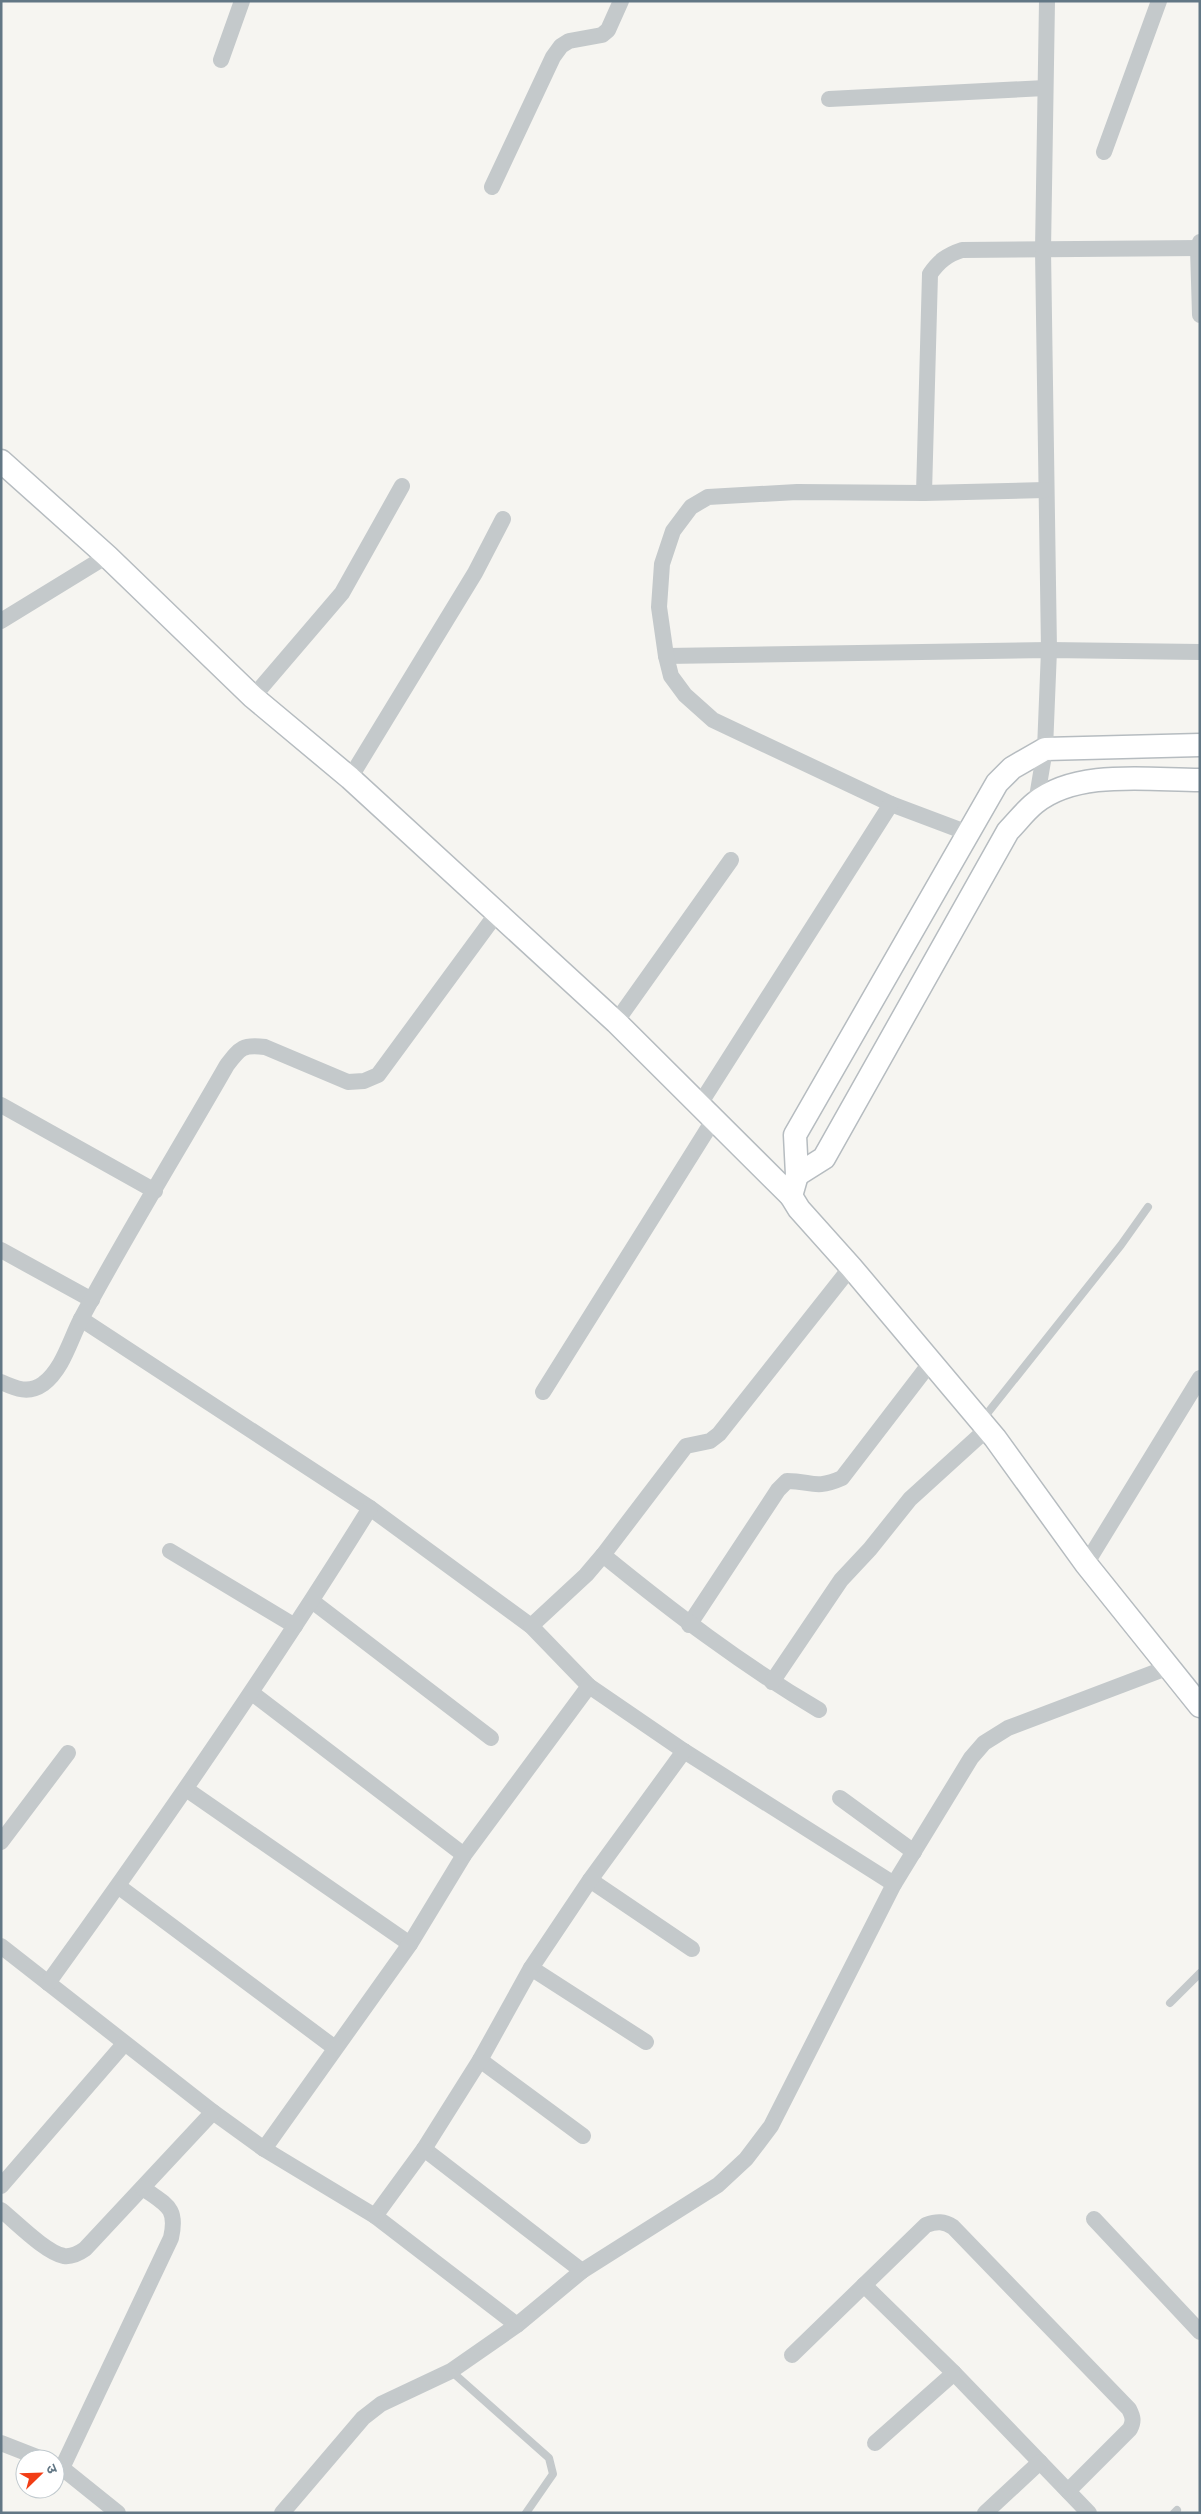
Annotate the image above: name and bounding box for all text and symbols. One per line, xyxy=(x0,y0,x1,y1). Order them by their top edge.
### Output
north arrow xyxy=(15,2449,65,2499)
text: उ xyxy=(41,2461,64,2477)

